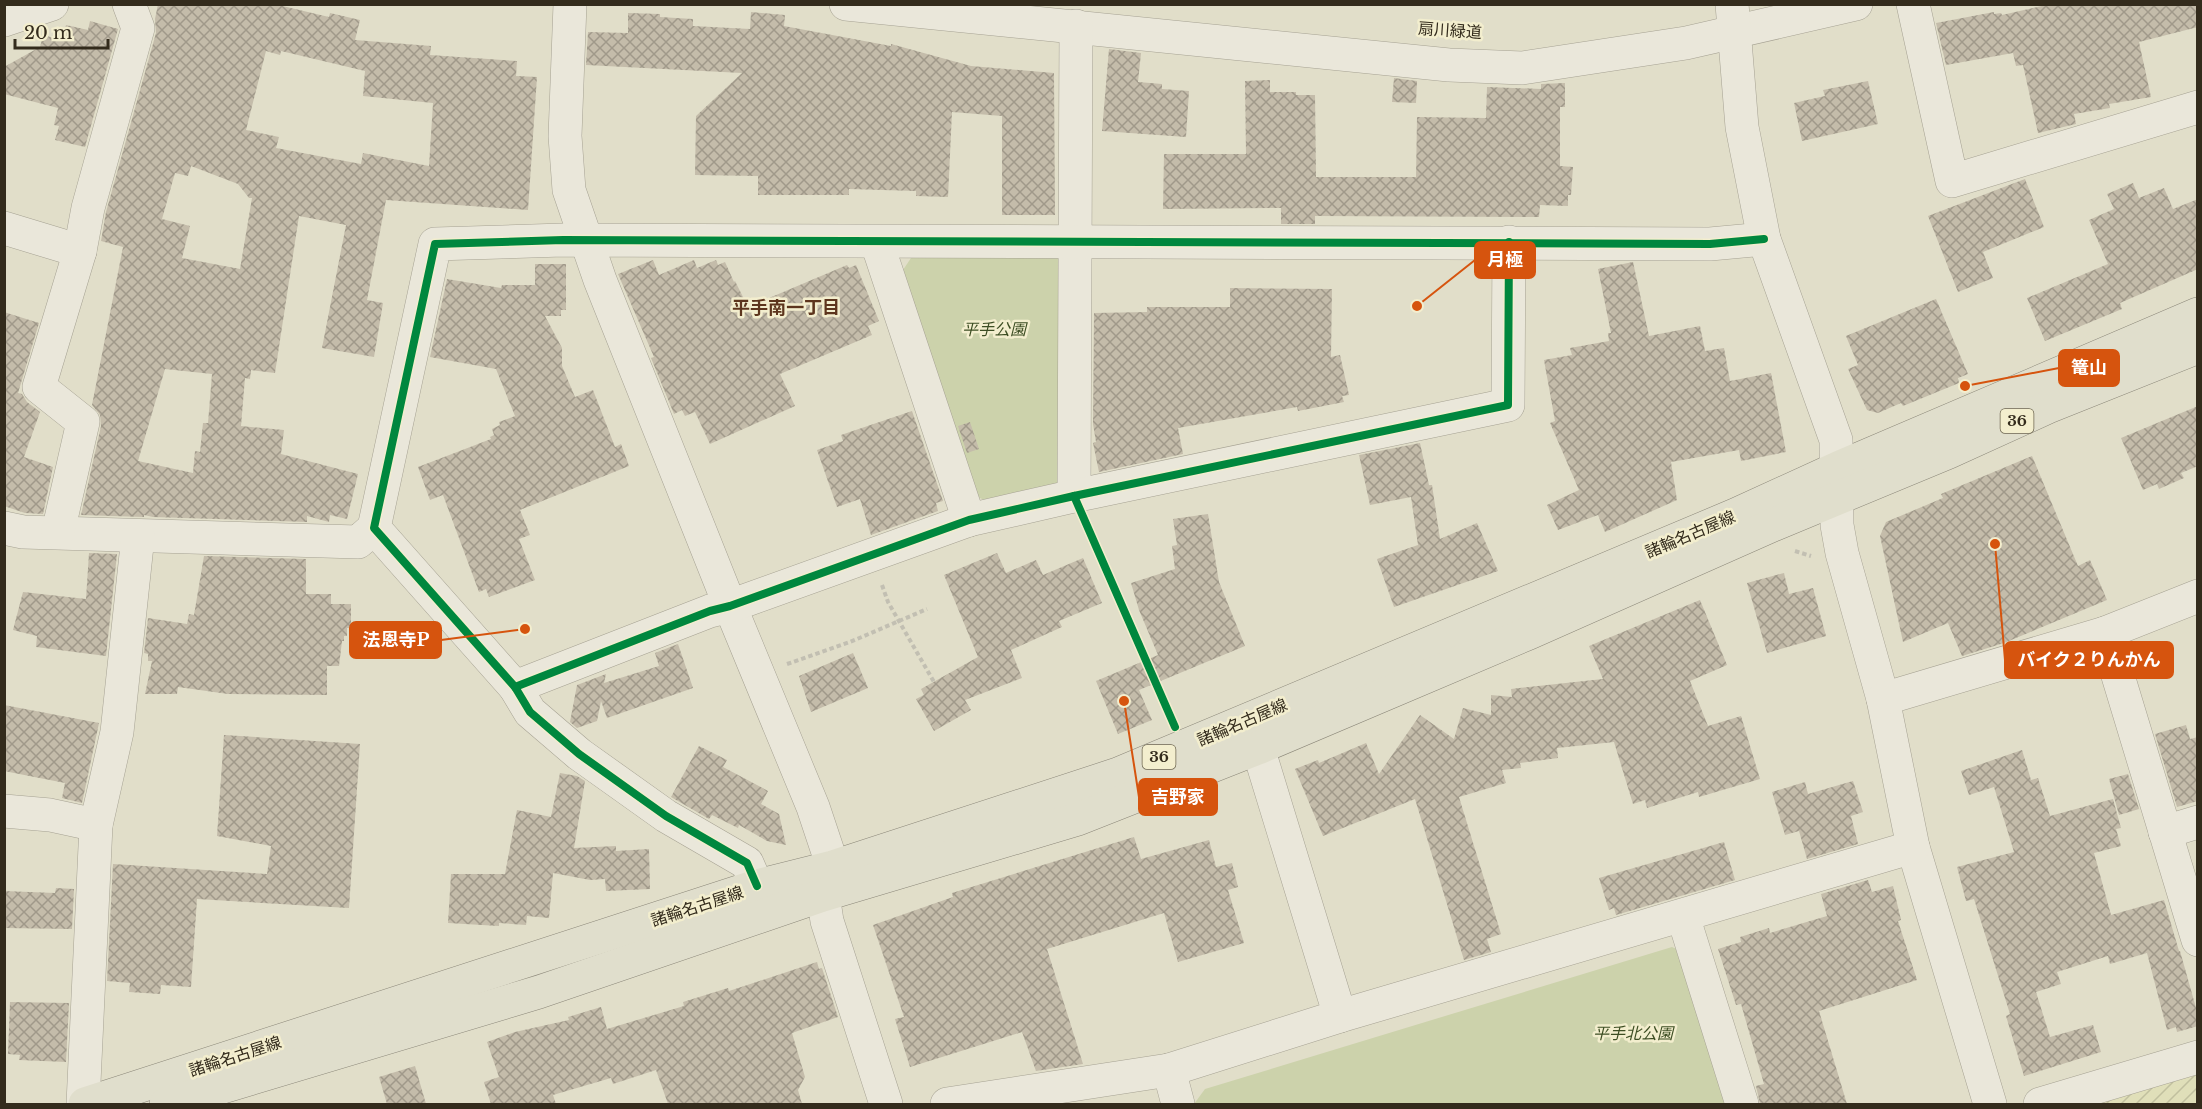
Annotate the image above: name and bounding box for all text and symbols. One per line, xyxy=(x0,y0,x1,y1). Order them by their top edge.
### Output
scale bar xyxy=(15,12,108,50)
street label: 扇川緑道 xyxy=(1417,18,1483,42)
text: 20 m xyxy=(24,22,72,44)
callout: 月極 xyxy=(1475,242,1535,278)
text: 月極 xyxy=(1487,249,1523,271)
district label: 平手南一丁目 xyxy=(732,297,840,319)
park label: 平手公園 xyxy=(962,319,1028,339)
callout: 篭山 xyxy=(2059,350,2119,386)
text: 篭山 xyxy=(2071,357,2107,379)
road number: 36 xyxy=(2000,409,2034,433)
street label: 諸輪名古屋線 xyxy=(1642,506,1738,562)
callout: 法恩寺P xyxy=(350,622,441,658)
text: 法恩寺P xyxy=(363,629,430,651)
callout: バイク２りんかん xyxy=(2005,642,2173,678)
text: バイク２りんかん xyxy=(2017,649,2161,671)
street label: 諸輪名古屋線 xyxy=(1194,694,1290,750)
road number: 36 xyxy=(1142,745,1176,769)
callout: 吉野家 xyxy=(1139,779,1217,815)
text: 吉野家 xyxy=(1151,786,1205,808)
street label: 諸輪名古屋線 xyxy=(648,882,746,930)
park label: 平手北公園 xyxy=(1593,1023,1675,1043)
street label: 諸輪名古屋線 xyxy=(186,1032,284,1080)

